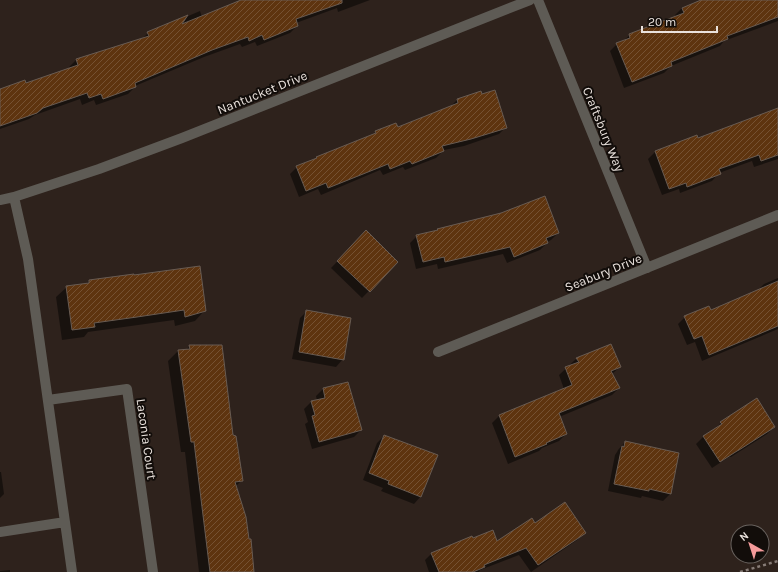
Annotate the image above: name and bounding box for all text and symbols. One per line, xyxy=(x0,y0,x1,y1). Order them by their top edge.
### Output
scale bar xyxy=(642,8,717,34)
text: 20 m xyxy=(648,15,676,29)
street label: Nantucket Drive xyxy=(215,67,310,117)
street label: Craftsbury Way xyxy=(580,85,627,174)
street label: Seabury Drive xyxy=(563,250,644,295)
street label: Laconia Court xyxy=(133,398,160,481)
north arrow xyxy=(730,524,770,564)
text: N xyxy=(737,529,751,544)

